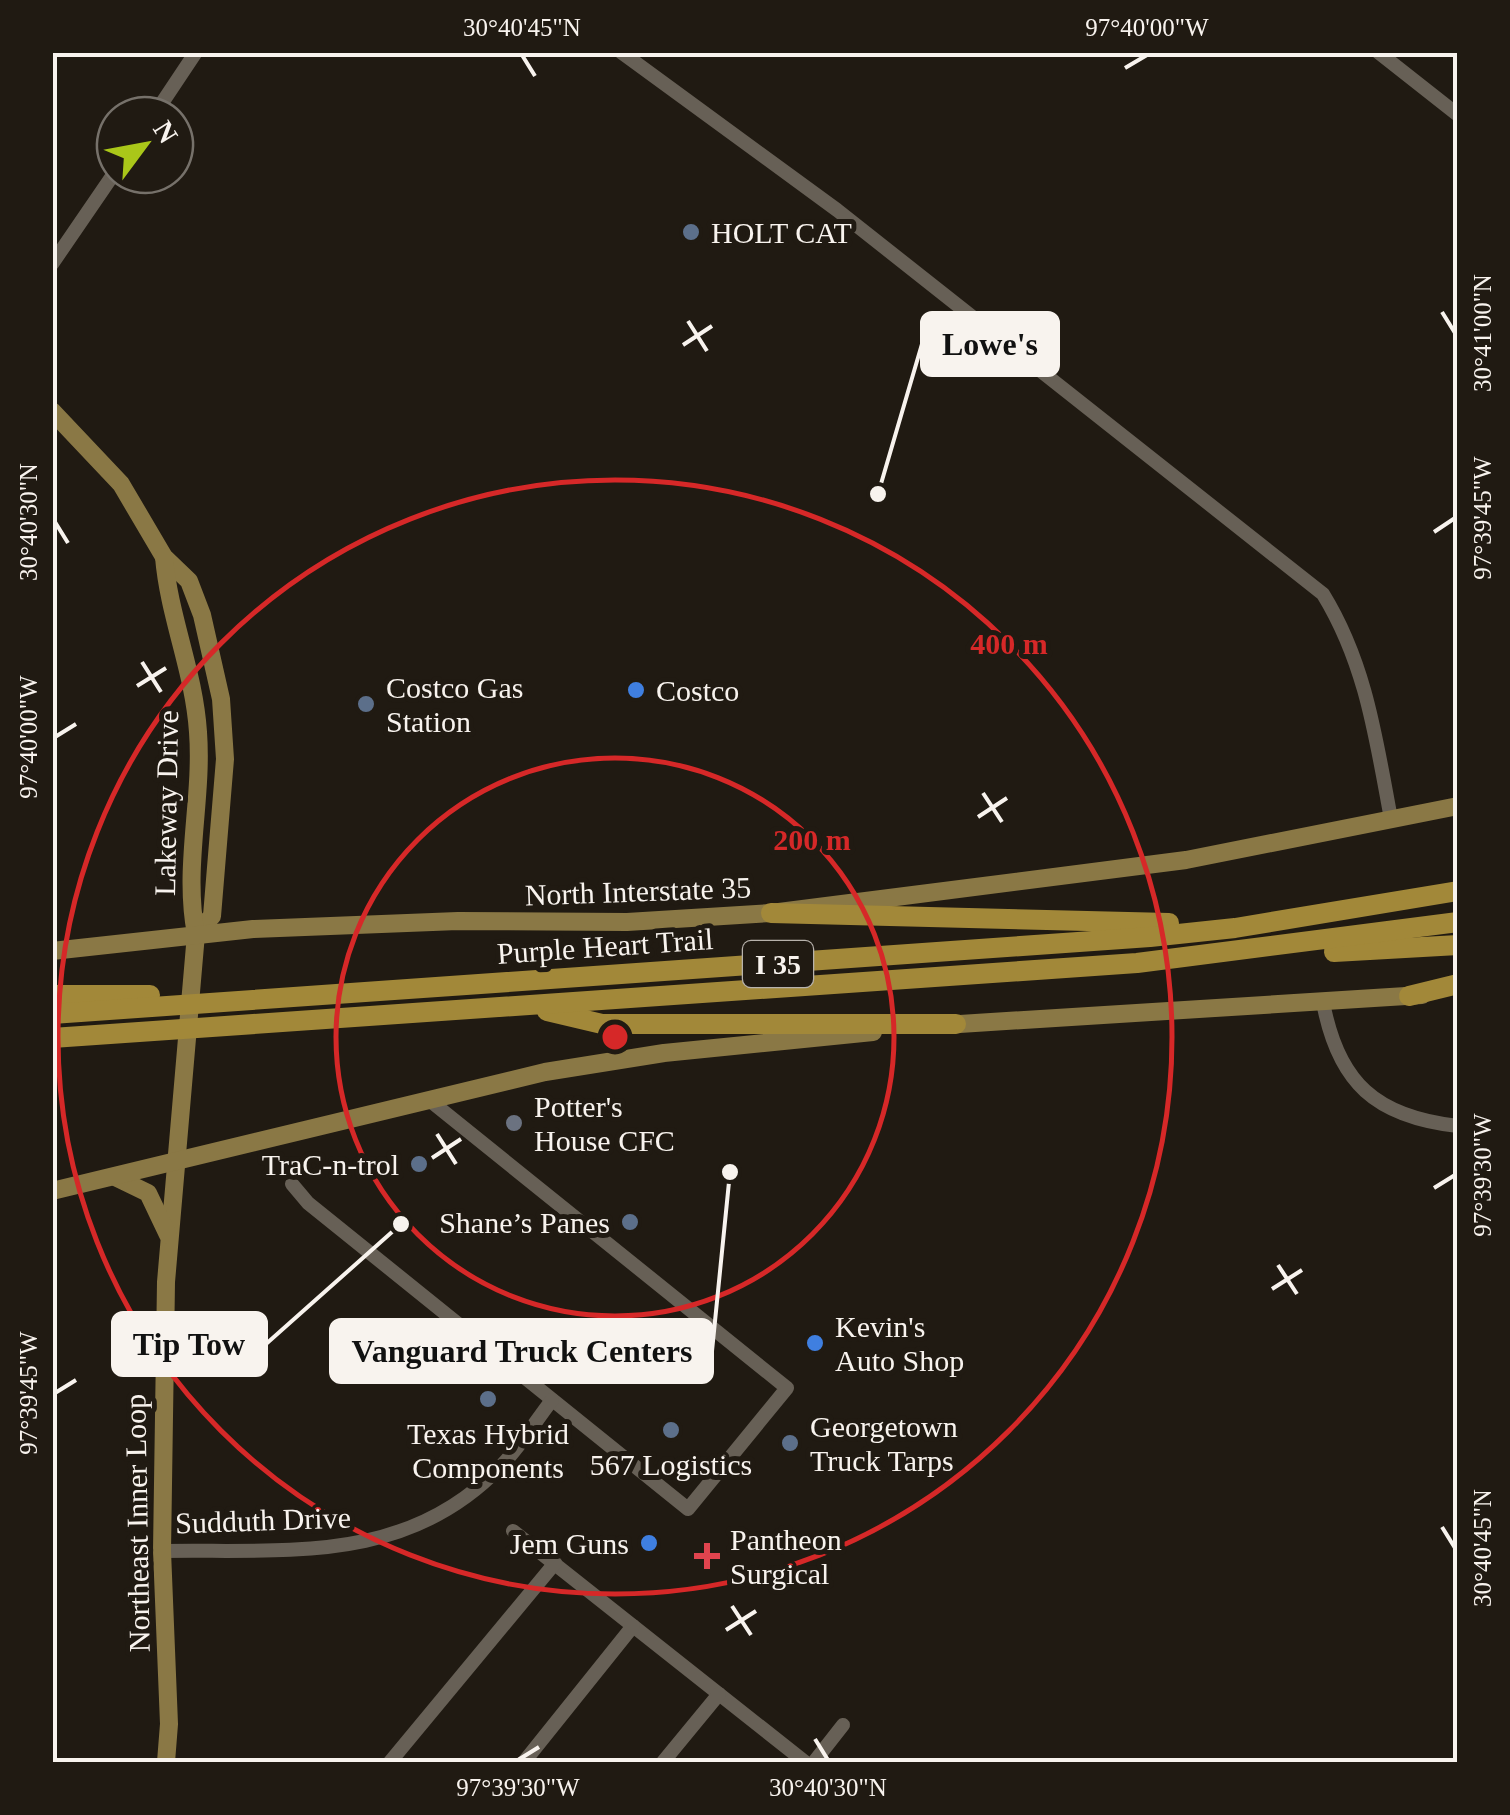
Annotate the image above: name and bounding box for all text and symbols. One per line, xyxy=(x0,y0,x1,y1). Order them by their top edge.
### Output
text: 30°40'45"N xyxy=(463,14,581,41)
text: 97°40'00"W xyxy=(1085,14,1209,41)
north arrow xyxy=(95,95,195,195)
text: N xyxy=(147,115,184,149)
place label: HOLT CAT xyxy=(711,216,852,249)
marker: HOLT CAT xyxy=(680,221,702,243)
text: 30°41'00"N xyxy=(1469,274,1496,392)
callout: Lowe's xyxy=(922,313,1058,375)
text: Lowe's xyxy=(942,326,1038,362)
text: 97°39'45"W xyxy=(1469,456,1496,580)
text: 30°40'30"N xyxy=(15,463,42,581)
text: 400 m xyxy=(970,627,1048,660)
place label: Costco Gas Station xyxy=(386,671,524,738)
place label: Costco xyxy=(656,674,739,707)
text: 97°40'00"W xyxy=(15,675,42,799)
marker: Costco xyxy=(625,679,647,701)
marker: Costco Gas Station xyxy=(355,693,377,715)
street label: Lakeway Drive xyxy=(148,710,184,896)
text: 200 m xyxy=(773,823,851,856)
street label: North Interstate 35 xyxy=(524,871,752,911)
street label: Purple Heart Trail xyxy=(496,922,714,970)
road number: I 35 xyxy=(743,941,813,987)
centre of rings xyxy=(597,1019,633,1055)
place label: Potter's House CFC xyxy=(534,1090,675,1157)
marker: Potter's House CFC xyxy=(503,1112,525,1134)
text: 97°39'30"W xyxy=(1469,1113,1496,1237)
place label: TraC-n-trol xyxy=(262,1148,399,1181)
marker: TraC-n-trol xyxy=(408,1153,430,1175)
place label: Shane’s Panes xyxy=(439,1206,610,1239)
marker: Shane’s Panes xyxy=(619,1211,641,1233)
place label: Kevin's Auto Shop xyxy=(835,1310,964,1377)
callout: Tip Tow xyxy=(113,1313,266,1375)
callout: Vanguard Truck Centers xyxy=(331,1320,712,1382)
text: Tip Tow xyxy=(133,1326,245,1362)
text: 97°39'45"W xyxy=(15,1331,42,1455)
marker: Kevin's Auto Shop xyxy=(804,1332,826,1354)
text: Vanguard Truck Centers xyxy=(352,1333,692,1369)
marker: Texas Hybrid Components xyxy=(477,1388,499,1410)
street label: Northeast Inner Loop xyxy=(118,1394,156,1652)
place label: Georgetown Truck Tarps xyxy=(810,1410,958,1477)
place label: Texas Hybrid Components xyxy=(407,1417,569,1484)
marker: 567 Logistics xyxy=(660,1419,682,1441)
marker: Georgetown Truck Tarps xyxy=(779,1432,801,1454)
place label: 567 Logistics xyxy=(590,1448,752,1481)
text: 30°40'45"N xyxy=(1469,1489,1496,1607)
street label: Sudduth Drive xyxy=(175,1500,351,1540)
place label: Pantheon Surgical xyxy=(730,1523,842,1590)
place label: Jem Guns xyxy=(510,1527,629,1560)
marker: Jem Guns xyxy=(638,1532,660,1554)
marker: Pantheon Surgical xyxy=(694,1543,720,1569)
text: 97°39'30"W xyxy=(456,1774,580,1801)
text: 30°40'30"N xyxy=(769,1774,887,1801)

